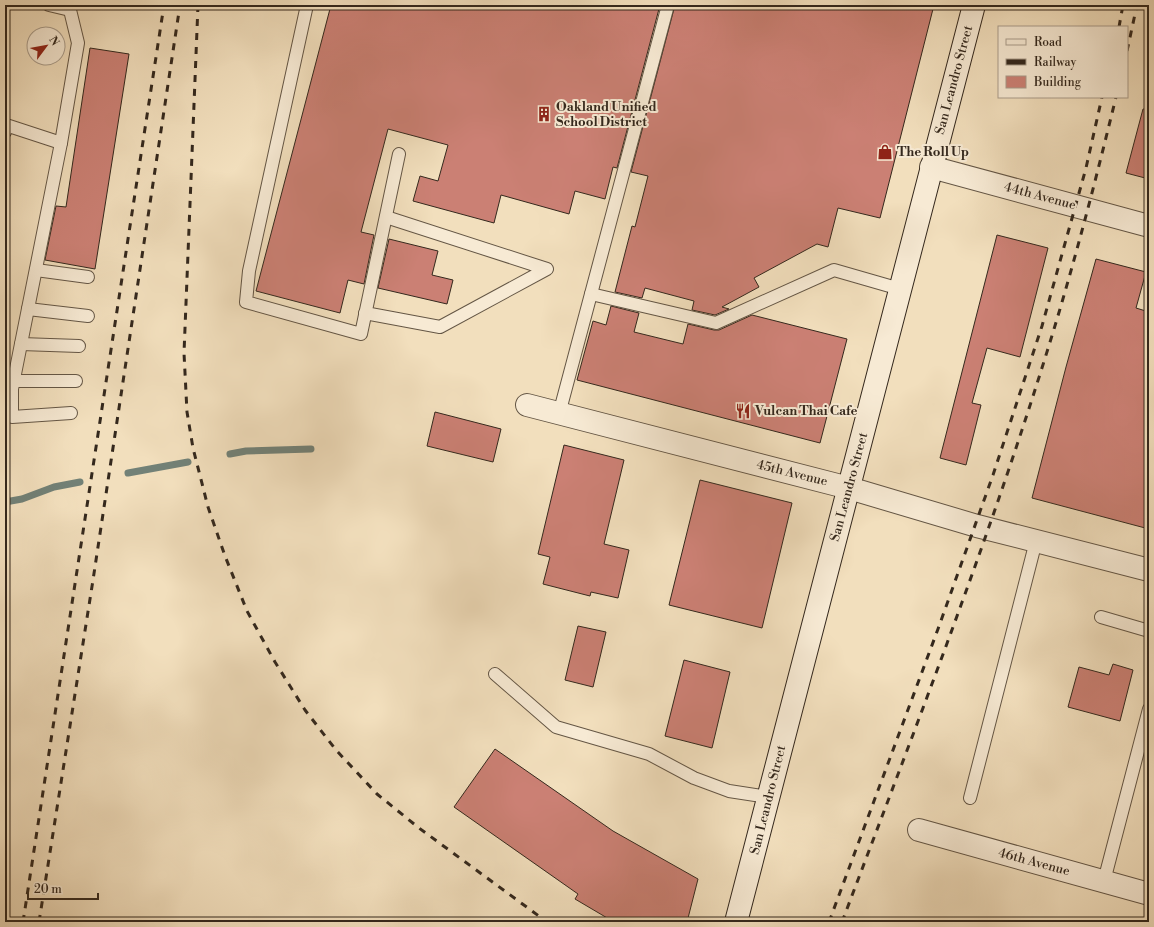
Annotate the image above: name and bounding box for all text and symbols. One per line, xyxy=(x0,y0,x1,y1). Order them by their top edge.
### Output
street label: San Leandro Street xyxy=(932,23,976,136)
north arrow xyxy=(26,26,66,66)
legend xyxy=(998,26,1128,98)
text: N xyxy=(45,34,62,49)
text: Road xyxy=(1034,35,1062,50)
text: Railway xyxy=(1034,55,1076,70)
text: Building xyxy=(1033,75,1082,90)
place label: Oakland Unified School District xyxy=(556,99,657,130)
building icon: Oakland Unified School District xyxy=(535,105,553,123)
shop icon: The Roll Up xyxy=(876,143,894,161)
place label: The Roll Up xyxy=(897,144,969,160)
street label: 44th Avenue xyxy=(1002,179,1078,213)
restaurant icon: Vulcan Thai Cafe xyxy=(734,402,752,420)
place label: Vulcan Thai Cafe xyxy=(754,403,857,419)
street label: San Leandro Street xyxy=(827,430,871,543)
street label: 45th Avenue xyxy=(755,456,830,490)
street label: San Leandro Street xyxy=(747,743,789,856)
street label: 46th Avenue xyxy=(996,845,1072,879)
scale bar xyxy=(28,875,98,901)
text: 20 m xyxy=(34,882,62,897)

